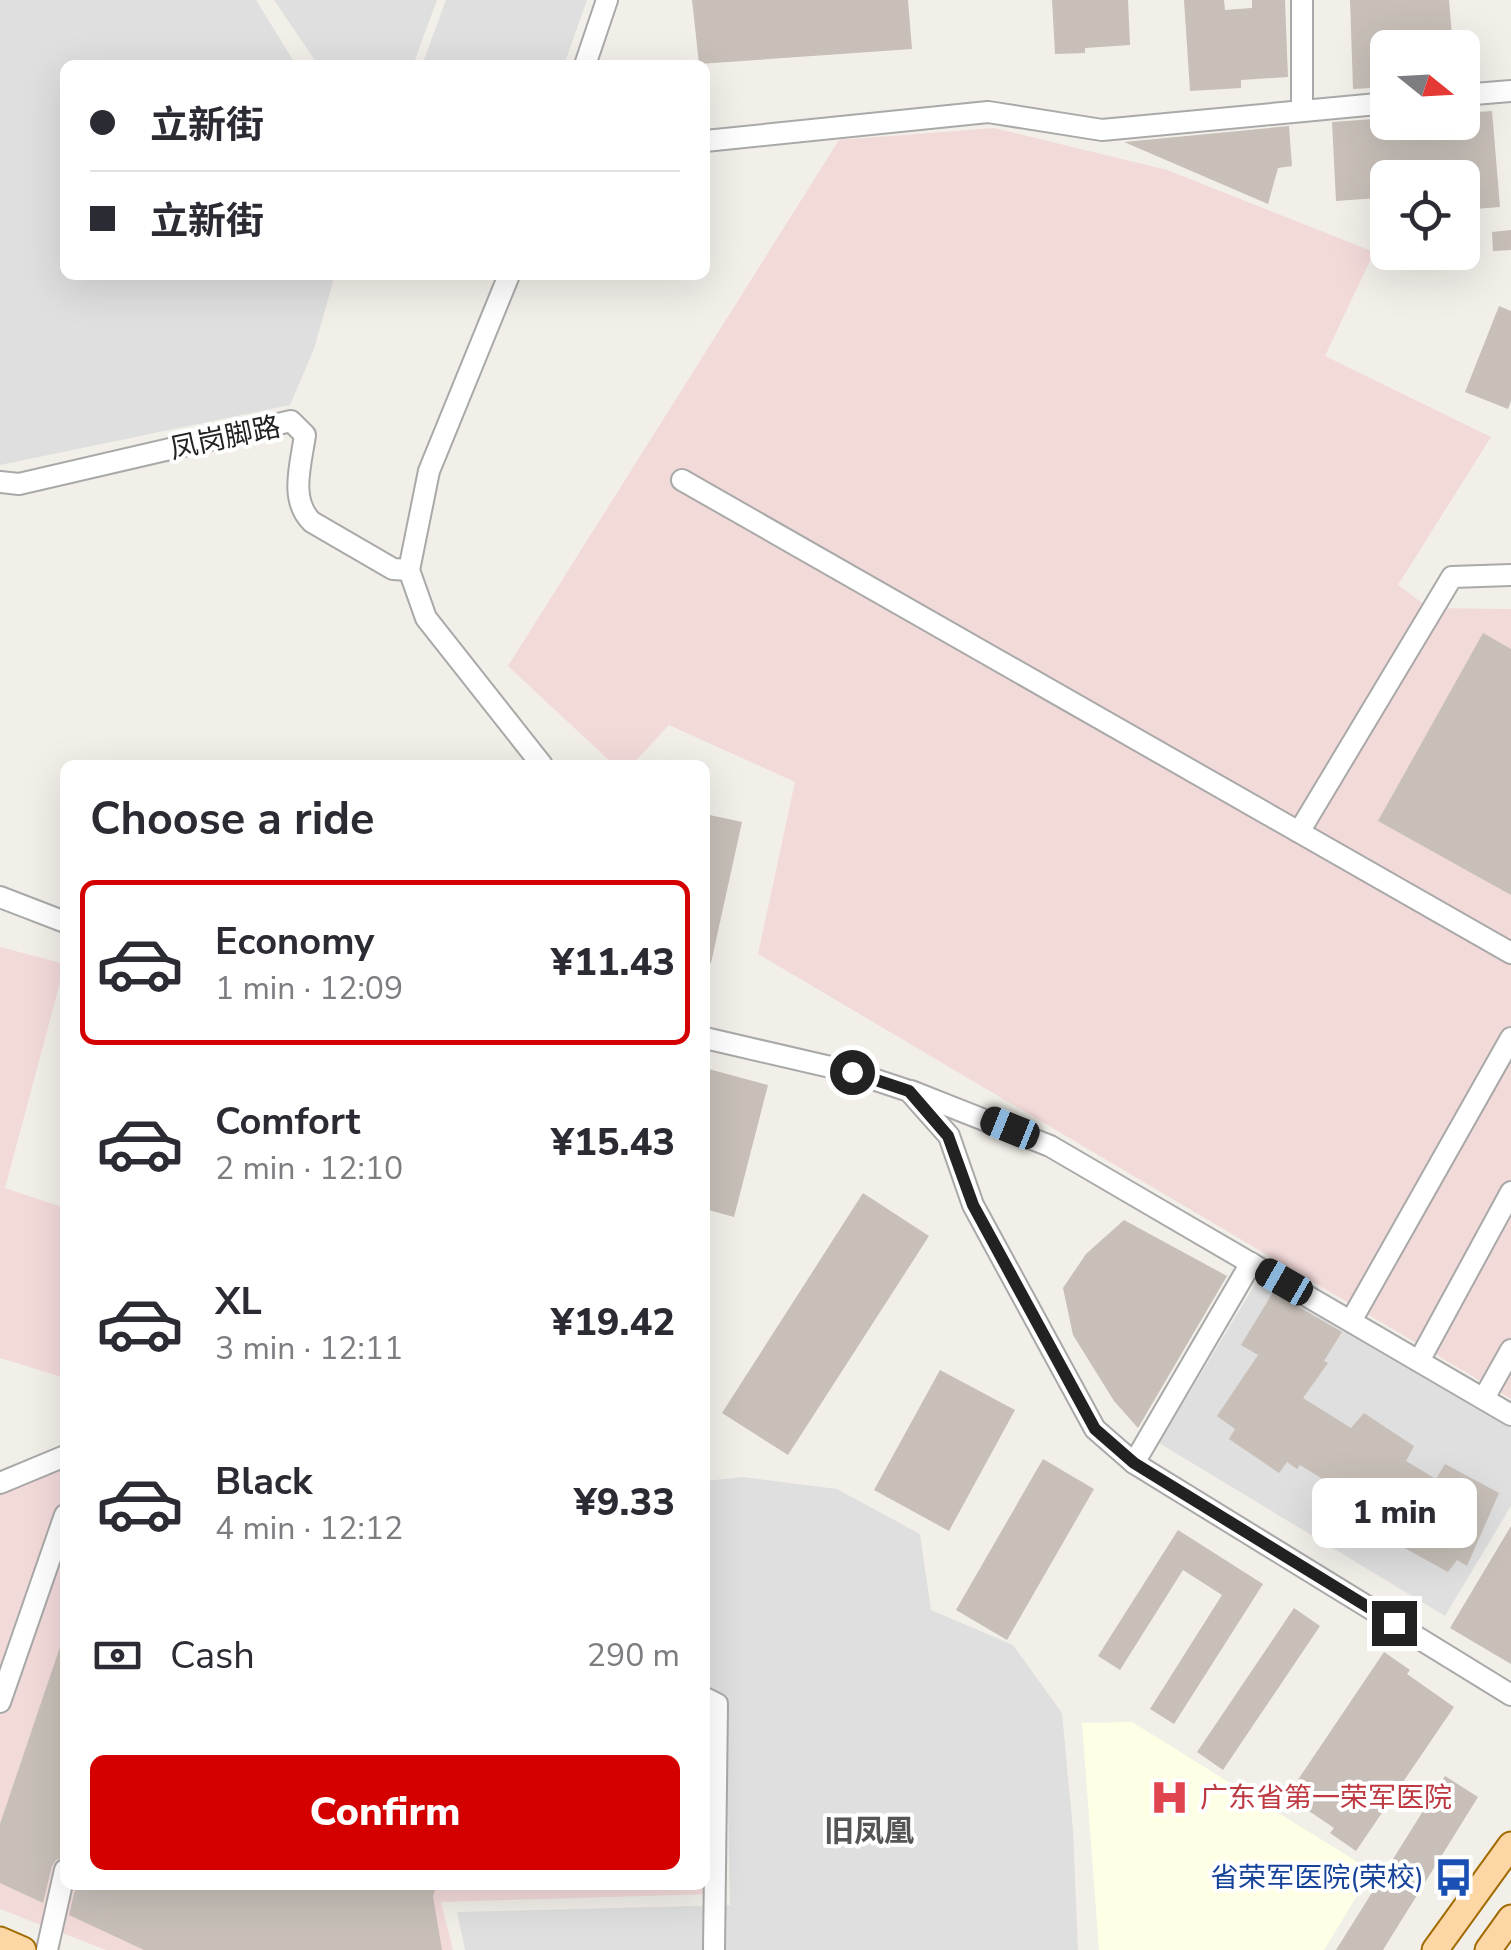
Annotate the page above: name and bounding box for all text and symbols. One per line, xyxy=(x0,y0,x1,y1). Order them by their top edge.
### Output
north arrow xyxy=(1370,30,1480,140)
map controls xyxy=(1370,30,1480,270)
text: 立新街 xyxy=(150,100,264,151)
button: locate xyxy=(1370,160,1480,270)
text: 立新街 xyxy=(150,196,264,247)
street label: 凤岗脚路 xyxy=(166,408,284,468)
text: Choose a ride xyxy=(90,789,375,850)
text: Economy xyxy=(215,916,374,967)
icon: car xyxy=(95,918,185,1008)
text: ¥11.43 xyxy=(551,937,675,988)
text: 1 min · 12:09 xyxy=(215,967,403,1010)
route start xyxy=(830,1050,875,1095)
text: Comfort xyxy=(215,1096,360,1147)
icon: car xyxy=(95,1098,185,1188)
car xyxy=(977,1103,1043,1153)
text: ¥15.43 xyxy=(551,1117,675,1168)
text: 2 min · 12:10 xyxy=(215,1147,403,1190)
car xyxy=(1251,1254,1317,1310)
text: XL xyxy=(215,1276,262,1327)
icon: car xyxy=(95,1278,185,1368)
text: ¥19.42 xyxy=(551,1297,675,1348)
text: 3 min · 12:11 xyxy=(215,1327,403,1370)
text: Black xyxy=(215,1456,312,1507)
icon: car xyxy=(95,1458,185,1548)
text: ¥9.33 xyxy=(574,1477,675,1528)
callout: 1 min xyxy=(1312,1478,1476,1548)
text: 1 min xyxy=(1352,1491,1437,1534)
text: 4 min · 12:12 xyxy=(215,1507,403,1550)
route end xyxy=(1372,1601,1417,1646)
icon: cash xyxy=(90,1628,145,1683)
text: Cash xyxy=(170,1630,255,1681)
text: 290 m xyxy=(587,1634,680,1677)
button: Confirm xyxy=(90,1755,680,1870)
hospital icon: 广东省第一荣军医院 xyxy=(1149,1776,1191,1818)
place label: 广东省第一荣军医院 xyxy=(1200,1779,1452,1817)
district label: 旧凤凰 xyxy=(824,1811,914,1852)
bus stop icon: 省荣军医院(荣校) xyxy=(1433,1856,1475,1898)
place label: 省荣军医院(荣校) xyxy=(1210,1859,1424,1897)

